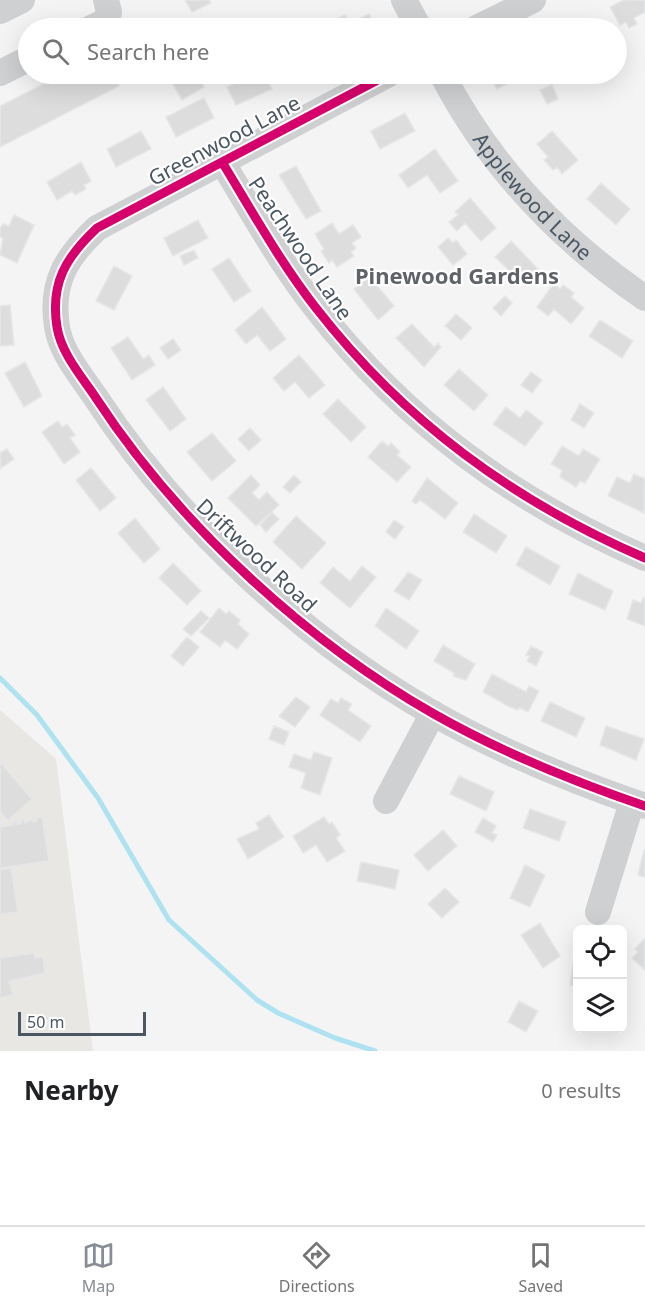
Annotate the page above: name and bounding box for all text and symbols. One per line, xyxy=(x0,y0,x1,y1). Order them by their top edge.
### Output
search box xyxy=(18,18,627,84)
icon: search xyxy=(39,35,72,68)
text: Search here xyxy=(87,36,209,66)
street label: Greenwood Lane xyxy=(143,88,305,192)
street label: Applewood Lane xyxy=(467,127,598,266)
street label: Peachwood Lane xyxy=(243,171,359,325)
district label: Pinewood Gardens xyxy=(355,260,559,290)
street label: Driftwood Road xyxy=(191,492,323,618)
map controls xyxy=(573,925,627,1033)
button: locate xyxy=(573,925,627,979)
button: layers xyxy=(573,979,627,1033)
scale bar xyxy=(18,1009,146,1036)
text: 50 m xyxy=(27,1011,64,1033)
text: Nearby xyxy=(24,1072,119,1108)
text: 0 results xyxy=(541,1077,621,1104)
tab: Map xyxy=(82,1239,115,1297)
tab: Directions xyxy=(279,1239,355,1297)
tab: Saved xyxy=(518,1239,563,1297)

